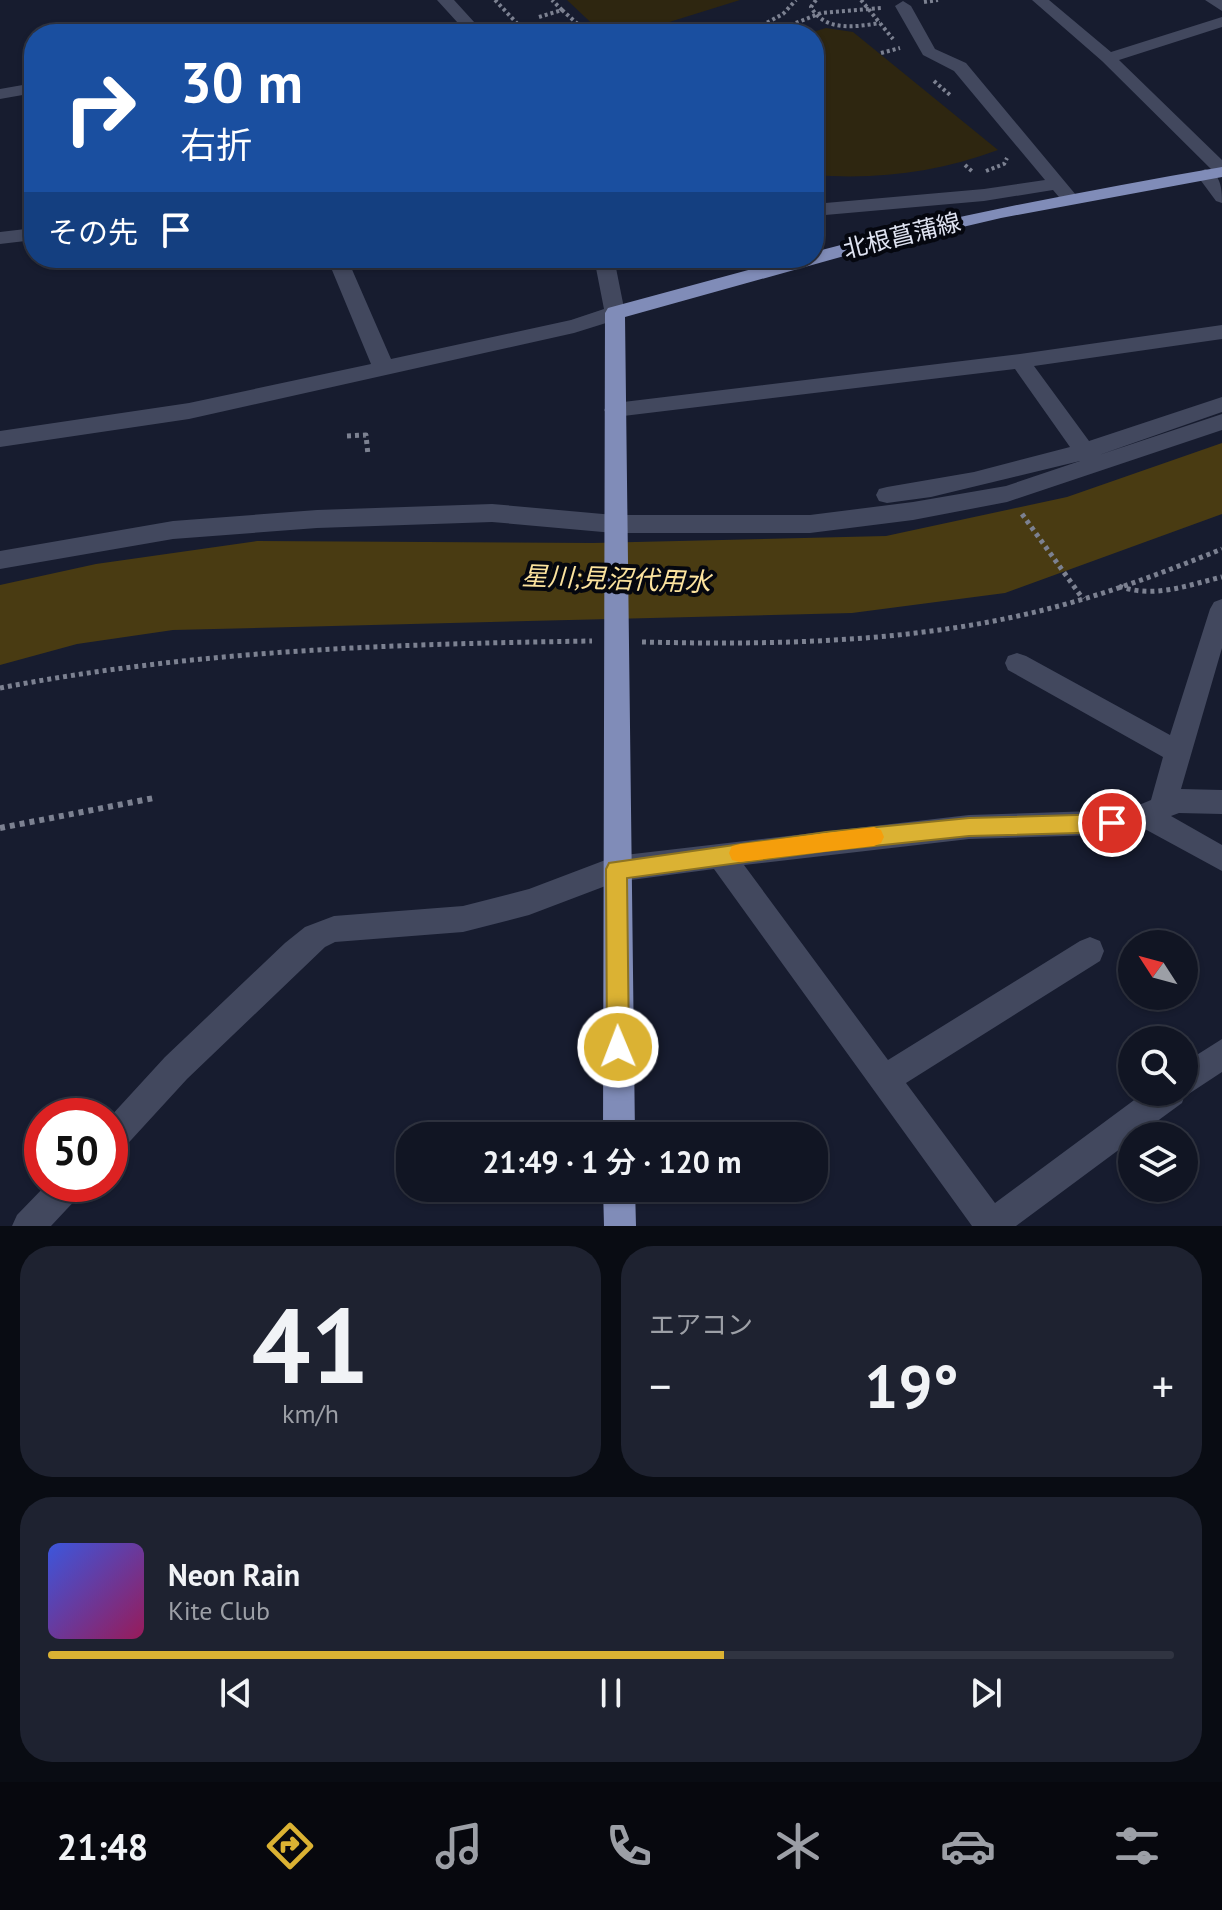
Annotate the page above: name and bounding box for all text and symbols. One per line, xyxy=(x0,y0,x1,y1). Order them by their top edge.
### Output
text: 30 m xyxy=(180,46,303,118)
icon: right xyxy=(48,56,152,160)
text: 右折 xyxy=(180,121,252,168)
street label: 北根菖蒲線 xyxy=(840,206,964,265)
icon: arrive xyxy=(154,208,198,252)
text: その先 xyxy=(48,212,138,251)
water label: 星川;見沼代用水 xyxy=(521,559,714,598)
pin xyxy=(1078,789,1146,857)
icon: arrive xyxy=(1090,801,1134,845)
north arrow xyxy=(1118,930,1198,1010)
map controls xyxy=(1118,930,1198,1202)
position arrow xyxy=(576,1005,660,1089)
button: search xyxy=(1118,1026,1198,1106)
speed limit sign: 50 xyxy=(24,1098,128,1202)
button: layers xyxy=(1118,1122,1198,1202)
text: 21:49 · 1 分 · 120 m xyxy=(482,1142,742,1181)
text: 41 xyxy=(252,1277,369,1412)
text: エアコン xyxy=(649,1308,753,1341)
text: 19° xyxy=(864,1347,959,1425)
text: − xyxy=(649,1357,671,1414)
text: + xyxy=(1152,1357,1174,1414)
text: km/h xyxy=(282,1397,339,1430)
text: Neon Rain xyxy=(168,1555,300,1594)
text: Kite Club xyxy=(168,1594,270,1627)
icon: previous xyxy=(214,1671,258,1715)
icon: pause xyxy=(589,1671,633,1715)
icon: next xyxy=(964,1671,1008,1715)
icon: directions xyxy=(262,1818,318,1874)
icon: music xyxy=(431,1818,487,1874)
icon: phone xyxy=(601,1818,657,1874)
icon: climate xyxy=(770,1818,826,1874)
icon: car xyxy=(940,1818,996,1874)
icon: filters xyxy=(1109,1818,1165,1874)
text: 21:48 xyxy=(57,1823,148,1870)

